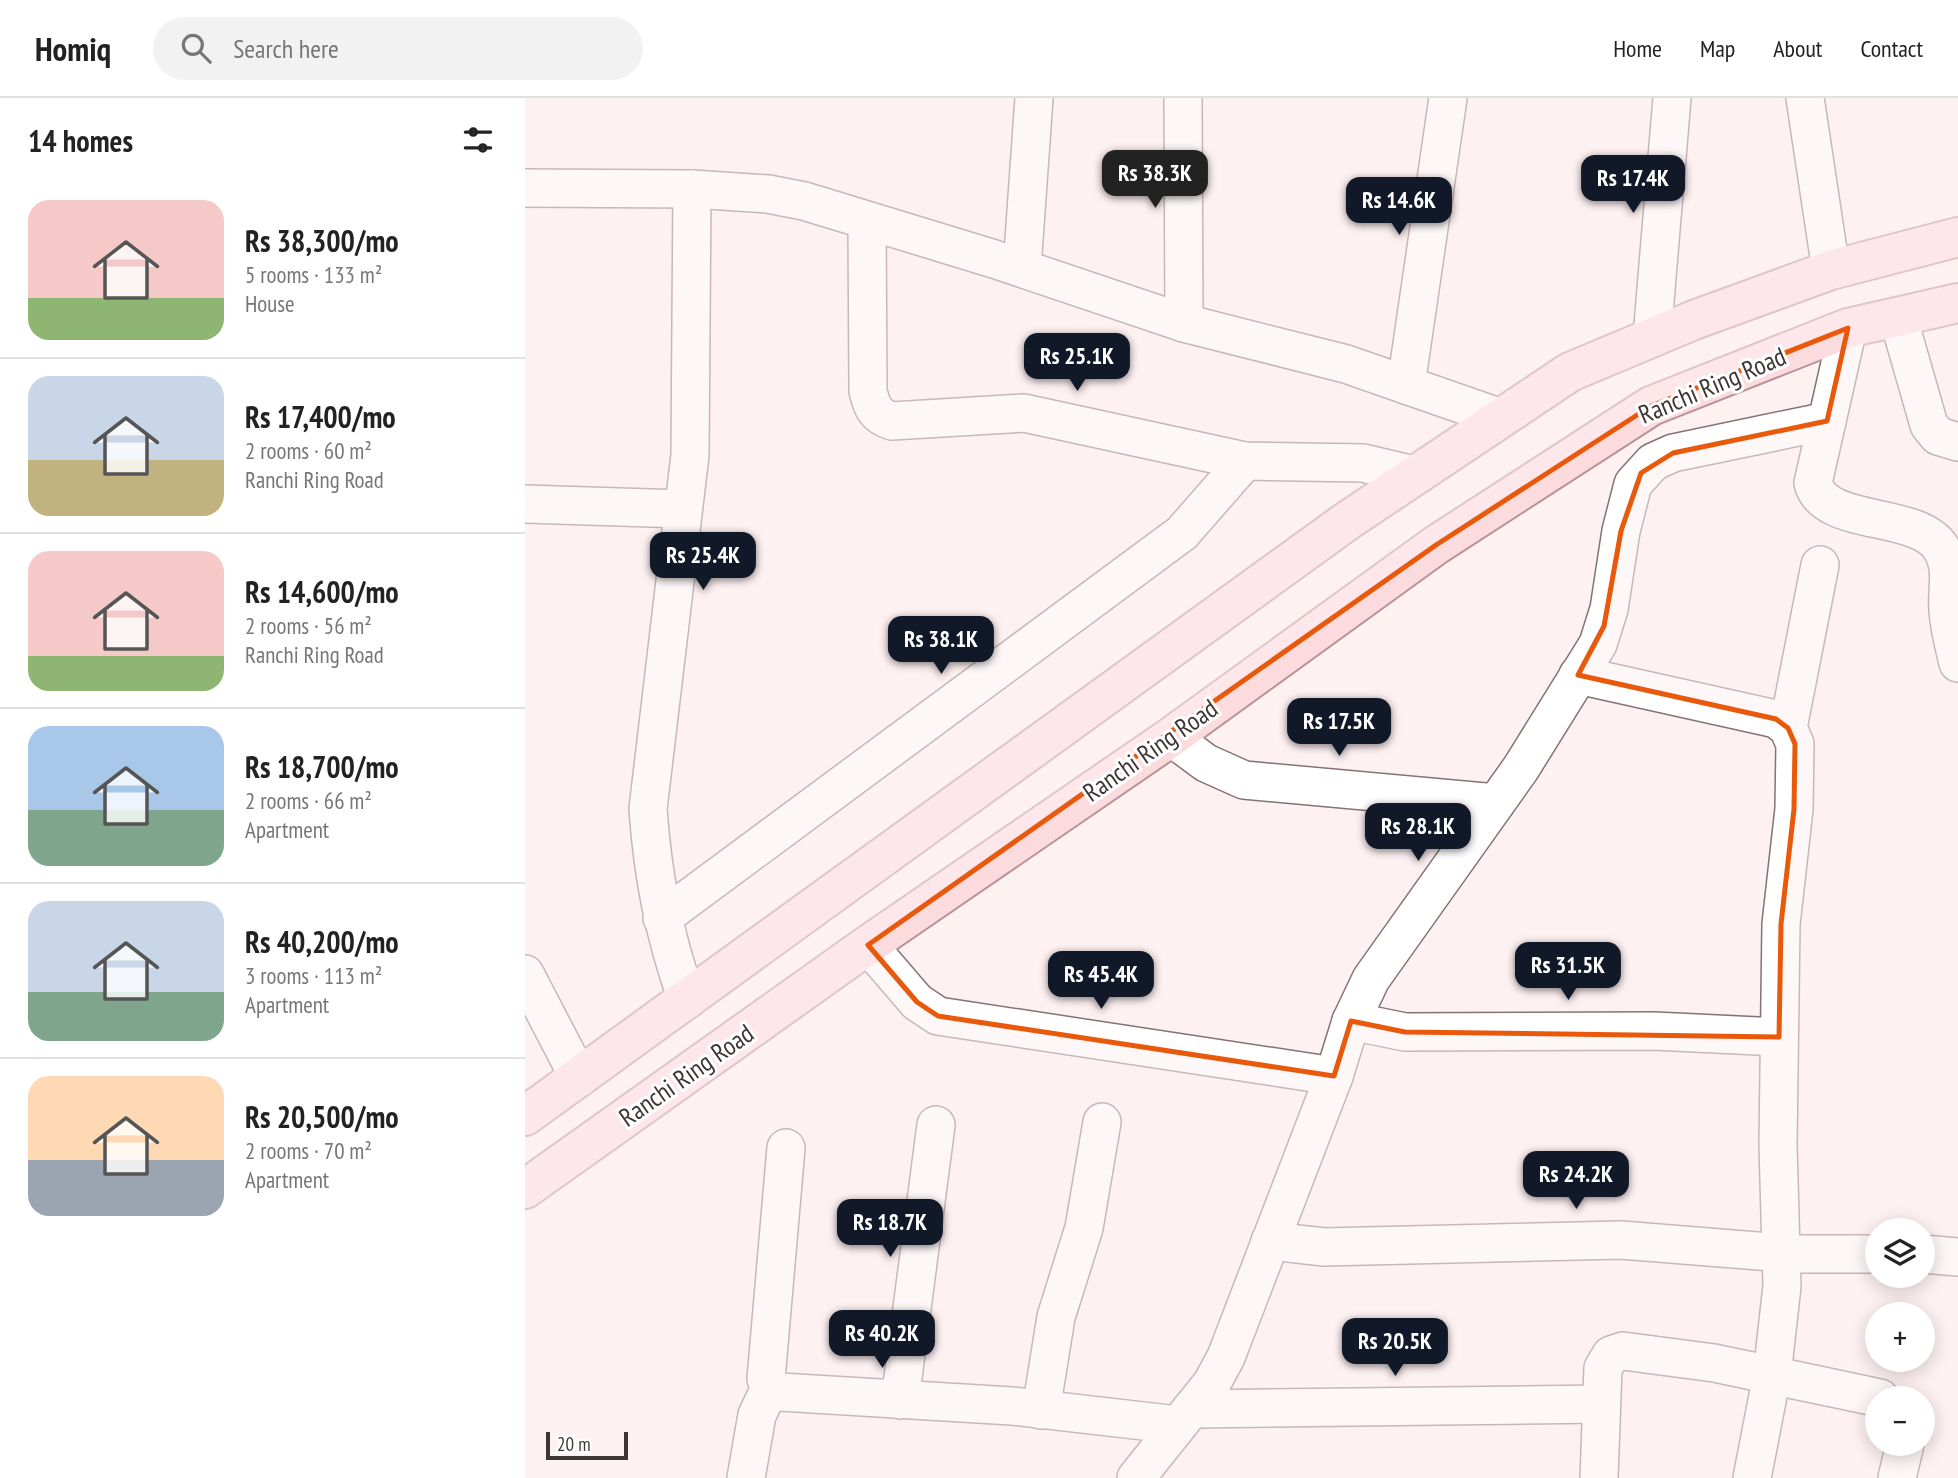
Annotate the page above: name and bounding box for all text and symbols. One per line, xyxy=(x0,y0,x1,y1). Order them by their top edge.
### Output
search box xyxy=(153,17,643,80)
text: Homiq xyxy=(35,27,111,70)
icon: search xyxy=(177,29,215,67)
text: Search here xyxy=(233,32,339,65)
text: Home xyxy=(1613,33,1662,64)
text: Map xyxy=(1700,33,1735,64)
text: About xyxy=(1773,33,1822,64)
text: Contact xyxy=(1860,33,1923,64)
text: 14 homes xyxy=(28,121,133,160)
icon: filters xyxy=(459,121,497,159)
pin: Rs 38.3K xyxy=(1083,150,1227,210)
pin: Rs 17.4K xyxy=(1561,156,1705,215)
text: Rs 38.3K xyxy=(1118,158,1192,187)
text: Rs 17.4K xyxy=(1597,163,1669,192)
pin: Rs 14.6K xyxy=(1327,178,1471,237)
text: Rs 14.6K xyxy=(1362,185,1436,214)
text: Rs 38,300/mo xyxy=(245,221,399,260)
icon: home xyxy=(84,228,168,312)
text: 5 rooms · 133 m² xyxy=(245,260,382,289)
text: House xyxy=(245,289,295,318)
pin: Rs 25.1K xyxy=(1005,334,1149,393)
street label: Ranchi Ring Road xyxy=(1633,339,1791,431)
text: Rs 25.1K xyxy=(1040,341,1114,370)
text: Rs 17,400/mo xyxy=(245,397,396,436)
icon: home xyxy=(84,404,168,488)
text: 2 rooms · 60 m² xyxy=(245,436,372,465)
text: Ranchi Ring Road xyxy=(245,465,384,494)
pin: Rs 25.4K xyxy=(631,532,775,592)
text: Rs 25.4K xyxy=(666,540,740,569)
text: Rs 14,600/mo xyxy=(245,572,399,611)
icon: home xyxy=(84,579,168,663)
text: 2 rooms · 56 m² xyxy=(245,611,372,640)
pin: Rs 38.1K xyxy=(869,616,1013,676)
text: Rs 38.1K xyxy=(904,624,978,653)
text: Ranchi Ring Road xyxy=(245,640,384,669)
street label: Ranchi Ring Road xyxy=(1076,692,1224,808)
pin: Rs 17.5K xyxy=(1267,698,1411,758)
text: Rs 17.5K xyxy=(1303,706,1375,735)
text: Rs 18,700/mo xyxy=(245,747,399,786)
icon: home xyxy=(84,754,168,838)
text: 2 rooms · 66 m² xyxy=(245,786,372,815)
pin: Rs 28.1K xyxy=(1346,804,1490,863)
text: Rs 28.1K xyxy=(1381,811,1455,840)
text: Apartment xyxy=(245,815,329,844)
text: Rs 40,200/mo xyxy=(245,922,399,961)
icon: home xyxy=(84,929,168,1013)
pin: Rs 31.5K xyxy=(1496,942,1640,1002)
text: Rs 31.5K xyxy=(1531,950,1605,979)
pin: Rs 45.4K xyxy=(1029,951,1173,1011)
text: Rs 45.4K xyxy=(1064,959,1138,988)
text: 3 rooms · 113 m² xyxy=(245,961,382,990)
text: Apartment xyxy=(245,990,329,1019)
street label: Ranchi Ring Road xyxy=(612,1017,760,1133)
text: Rs 20,500/mo xyxy=(245,1097,399,1136)
icon: home xyxy=(84,1104,168,1188)
text: 2 rooms · 70 m² xyxy=(245,1136,372,1165)
pin: Rs 24.2K xyxy=(1504,1152,1648,1211)
text: Rs 24.2K xyxy=(1539,1159,1613,1188)
text: Apartment xyxy=(245,1165,329,1194)
pin: Rs 18.7K xyxy=(818,1200,962,1259)
text: Rs 18.7K xyxy=(853,1207,927,1236)
map controls xyxy=(1865,1218,1935,1456)
button: layers xyxy=(1865,1218,1935,1288)
button: + xyxy=(1865,1302,1935,1372)
pin: Rs 40.2K xyxy=(810,1310,954,1370)
text: Rs 40.2K xyxy=(845,1318,919,1347)
pin: Rs 20.5K xyxy=(1323,1318,1467,1378)
text: Rs 20.5K xyxy=(1358,1326,1432,1355)
button: − xyxy=(1865,1386,1935,1456)
scale bar xyxy=(546,1429,628,1461)
text: 20 m xyxy=(557,1432,591,1456)

